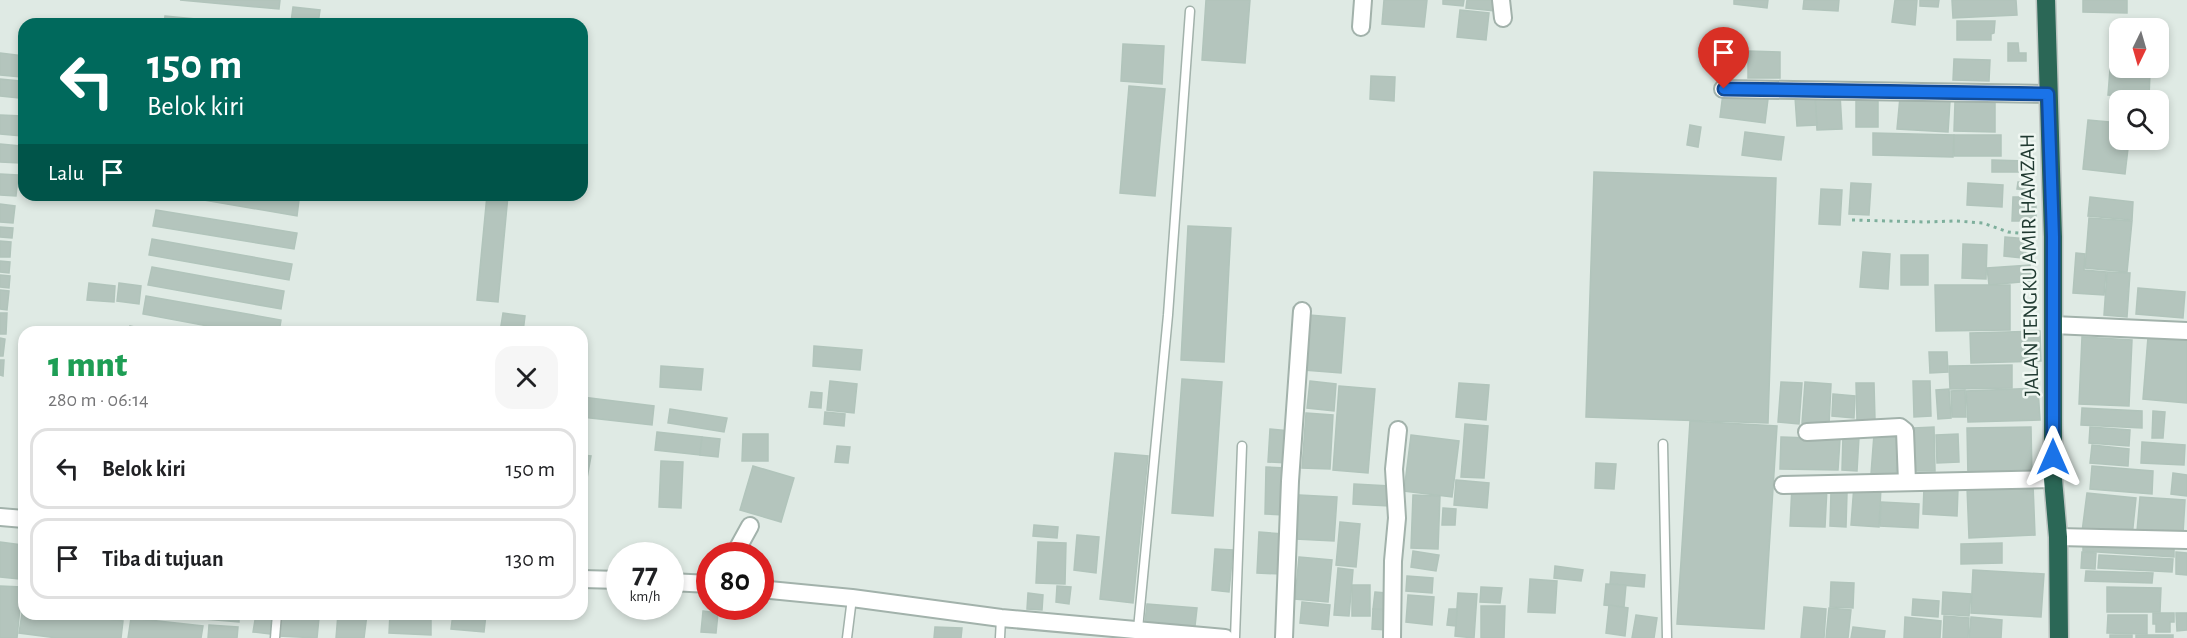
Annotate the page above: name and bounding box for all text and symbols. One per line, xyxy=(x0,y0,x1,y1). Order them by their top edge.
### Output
north arrow xyxy=(2109,18,2169,78)
map controls xyxy=(2109,18,2169,150)
pin xyxy=(1698,27,1749,89)
icon: arrive xyxy=(1707,36,1740,69)
icon: left xyxy=(48,42,126,120)
text: 150 m xyxy=(147,44,242,86)
button: search xyxy=(2109,90,2169,150)
text: Belok kiri xyxy=(147,93,244,120)
street label: JALAN TENGKU AMIR HAMZAH xyxy=(2017,134,2042,396)
icon: arrive xyxy=(96,156,129,189)
text: Lalu xyxy=(48,162,84,184)
button: close xyxy=(495,346,558,409)
text: 1 mnt xyxy=(48,347,127,383)
text: 280 m · 06:14 xyxy=(48,390,149,410)
position arrow xyxy=(2021,425,2085,489)
icon: left xyxy=(51,452,84,485)
text: Belok kiri xyxy=(102,458,186,480)
text: 150 m xyxy=(505,458,555,480)
icon: arrive xyxy=(51,542,84,575)
speed limit sign: 80 xyxy=(696,542,774,620)
text: Tiba di tujuan xyxy=(102,548,224,570)
text: 130 m xyxy=(506,548,555,570)
text: 77 xyxy=(632,559,658,589)
text: km/h xyxy=(630,589,660,604)

